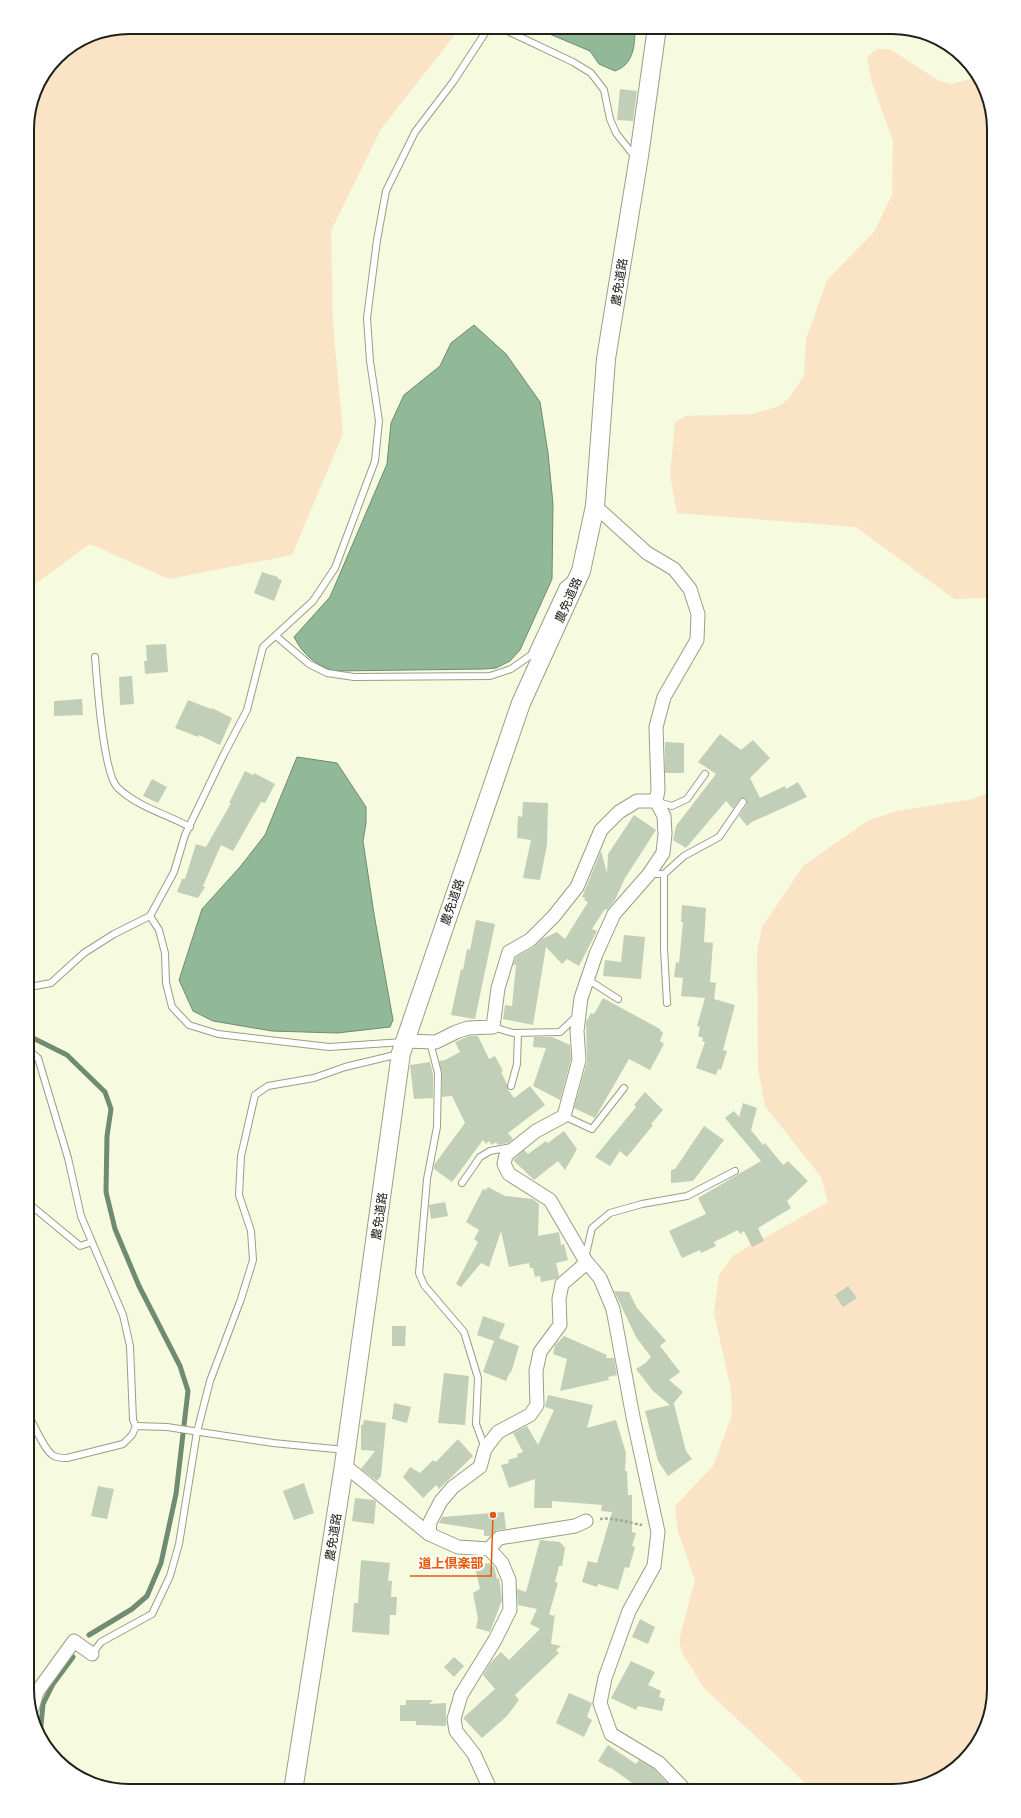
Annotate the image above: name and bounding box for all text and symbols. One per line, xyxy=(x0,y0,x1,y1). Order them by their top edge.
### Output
street label: 農免道路 xyxy=(608,257,630,307)
street label: 農免道路 xyxy=(551,575,585,625)
street label: 農免道路 xyxy=(437,877,467,927)
street label: 農免道路 xyxy=(368,1191,390,1241)
street label: 農免道路 xyxy=(322,1512,344,1562)
callout: 道上倶楽部 xyxy=(410,1551,491,1576)
text: 道上倶楽部 xyxy=(418,1555,484,1572)

